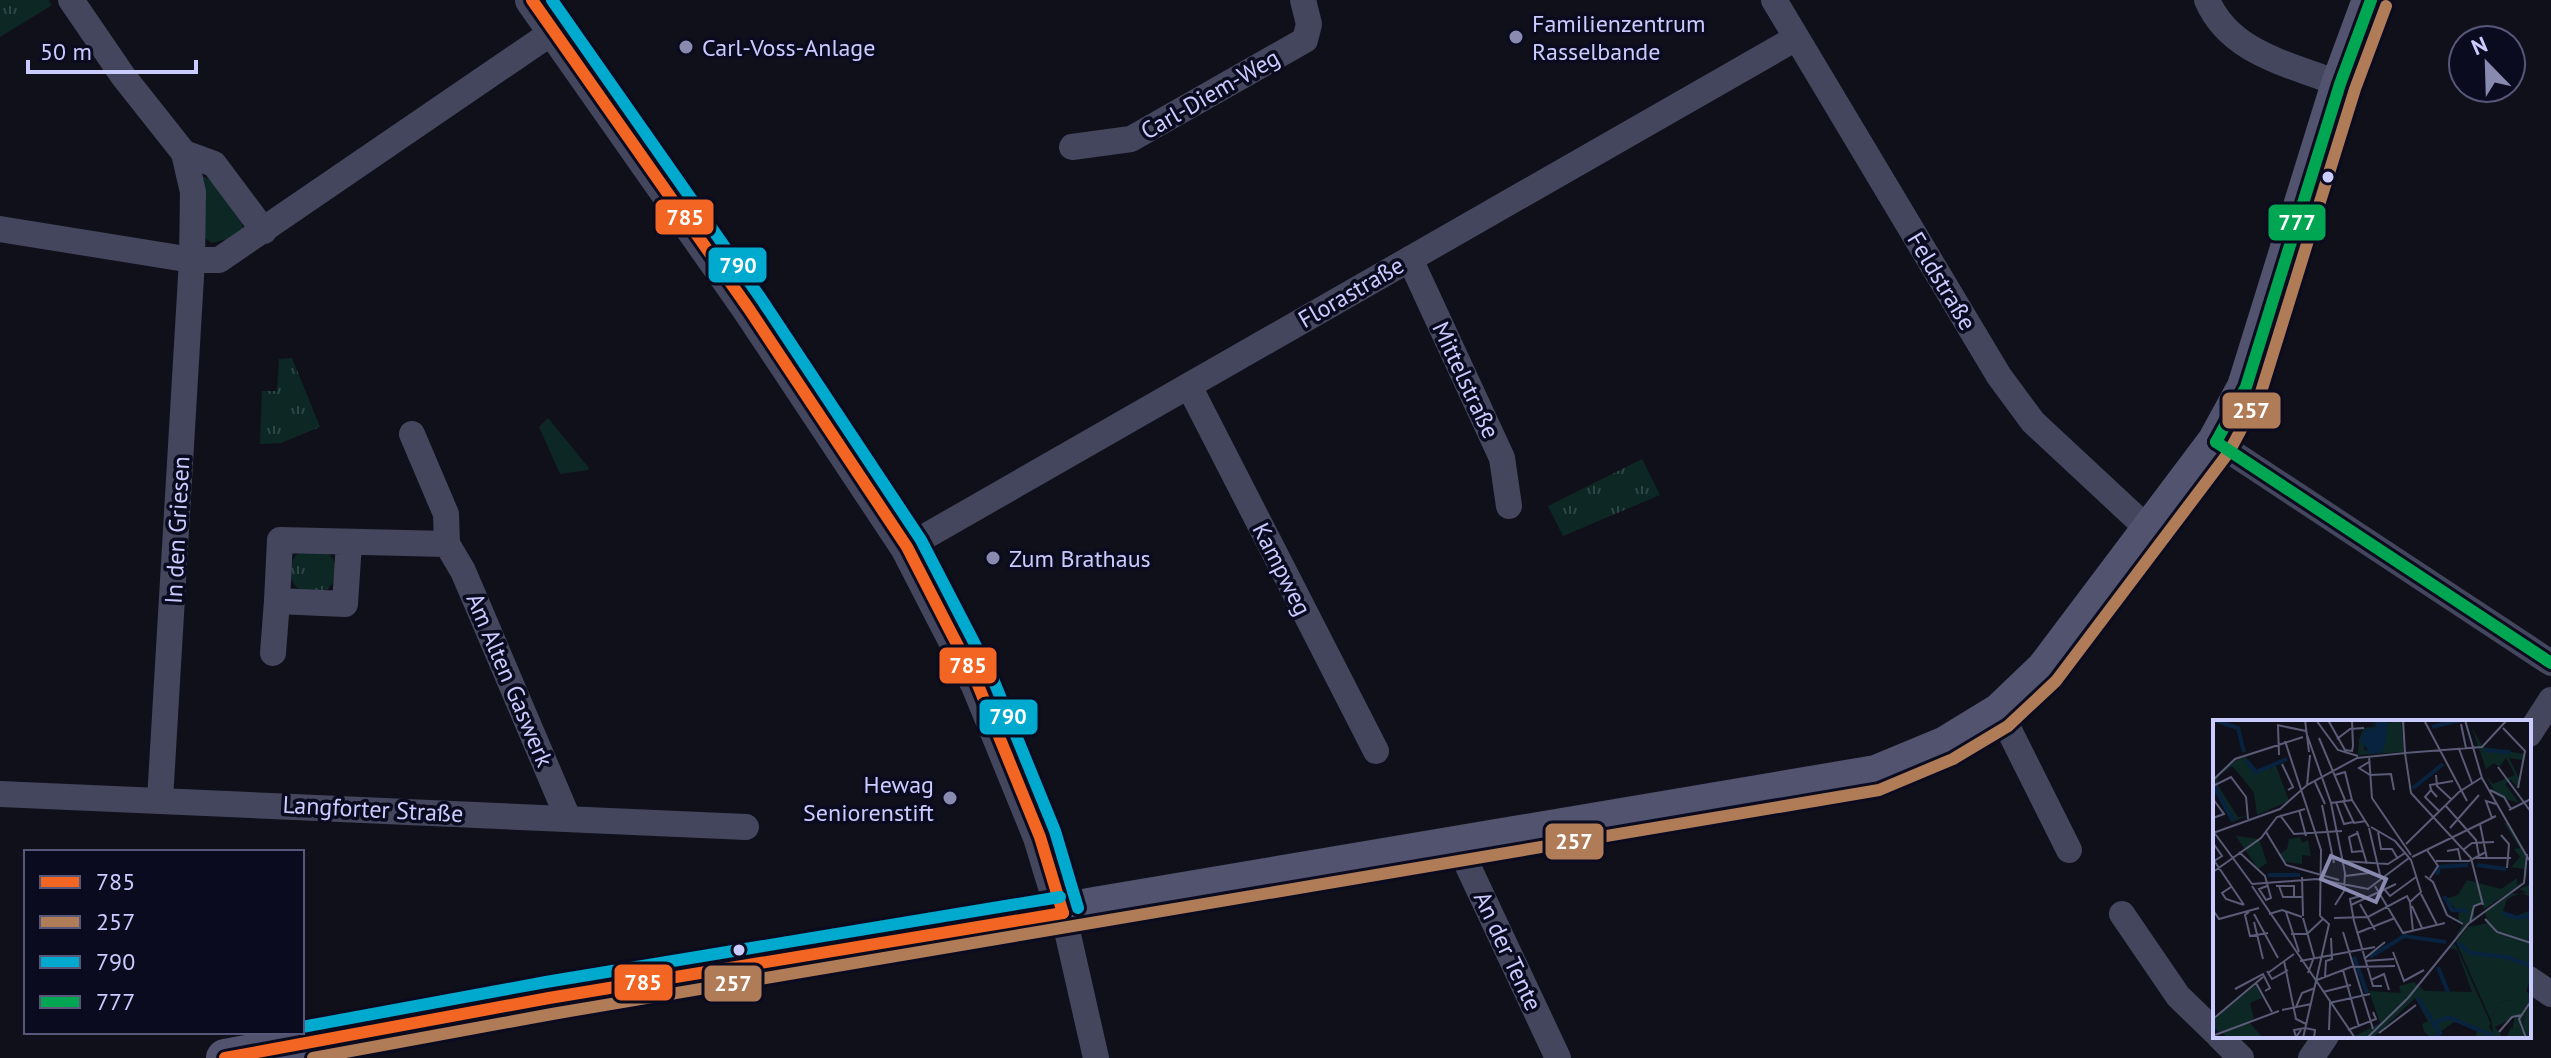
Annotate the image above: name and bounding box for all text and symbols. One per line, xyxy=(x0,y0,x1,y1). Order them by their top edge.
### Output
place label: Familienzentrum Rasselbande xyxy=(1532,8,1705,67)
scale bar xyxy=(28,24,196,74)
north arrow xyxy=(2447,24,2527,104)
marker: Familienzentrum Rasselbande xyxy=(1507,28,1525,46)
text: N xyxy=(2467,30,2491,61)
place label: Carl-Voss-Anlage xyxy=(702,32,875,63)
text: 50 m xyxy=(40,36,92,67)
marker: Carl-Voss-Anlage xyxy=(677,38,695,56)
street label: Carl-Diem-Weg xyxy=(1135,42,1285,146)
unlabelled marker xyxy=(2320,169,2336,185)
line badge: 785 xyxy=(654,198,715,236)
text: 785 xyxy=(666,203,704,231)
line badge: 777 xyxy=(2267,203,2327,242)
text: 777 xyxy=(2278,208,2316,236)
street label: Feldstraße xyxy=(1901,226,1983,336)
line badge: 790 xyxy=(707,246,768,284)
street label: Florastraße xyxy=(1293,249,1409,335)
text: 790 xyxy=(719,251,757,279)
street label: Mittelstraße xyxy=(1425,317,1507,443)
line badge: 257 xyxy=(2221,391,2282,430)
text: 257 xyxy=(2232,396,2270,424)
street label: In den Griesen xyxy=(158,455,196,605)
street label: Kampweg xyxy=(1245,517,1319,621)
place label: Zum Brathaus xyxy=(1009,543,1151,574)
marker: Zum Brathaus xyxy=(984,549,1002,567)
street label: Am Alten Gaswerk xyxy=(459,588,561,772)
line badge: 785 xyxy=(938,646,998,685)
text: 785 xyxy=(949,651,987,679)
line badge: 790 xyxy=(978,698,1039,736)
text: 790 xyxy=(989,702,1027,730)
inset map xyxy=(2213,720,2531,1038)
place label: Hewag Seniorenstift xyxy=(803,769,934,828)
street label: Langforter Straße xyxy=(282,789,464,829)
marker: Hewag Seniorenstift xyxy=(941,789,959,807)
line badge: 257 xyxy=(1544,822,1605,861)
text: 257 xyxy=(1555,827,1593,855)
legend xyxy=(24,850,304,1034)
text: 785 xyxy=(96,866,135,897)
street label: An der Tente xyxy=(1467,886,1549,1016)
text: 257 xyxy=(96,906,135,937)
unlabelled marker xyxy=(731,942,747,958)
text: 790 xyxy=(96,946,135,977)
line badge: 785 xyxy=(613,963,674,1002)
line badge: 257 xyxy=(703,964,763,1003)
text: 785 xyxy=(624,968,662,996)
text: 257 xyxy=(714,969,752,997)
text: 777 xyxy=(96,986,135,1017)

